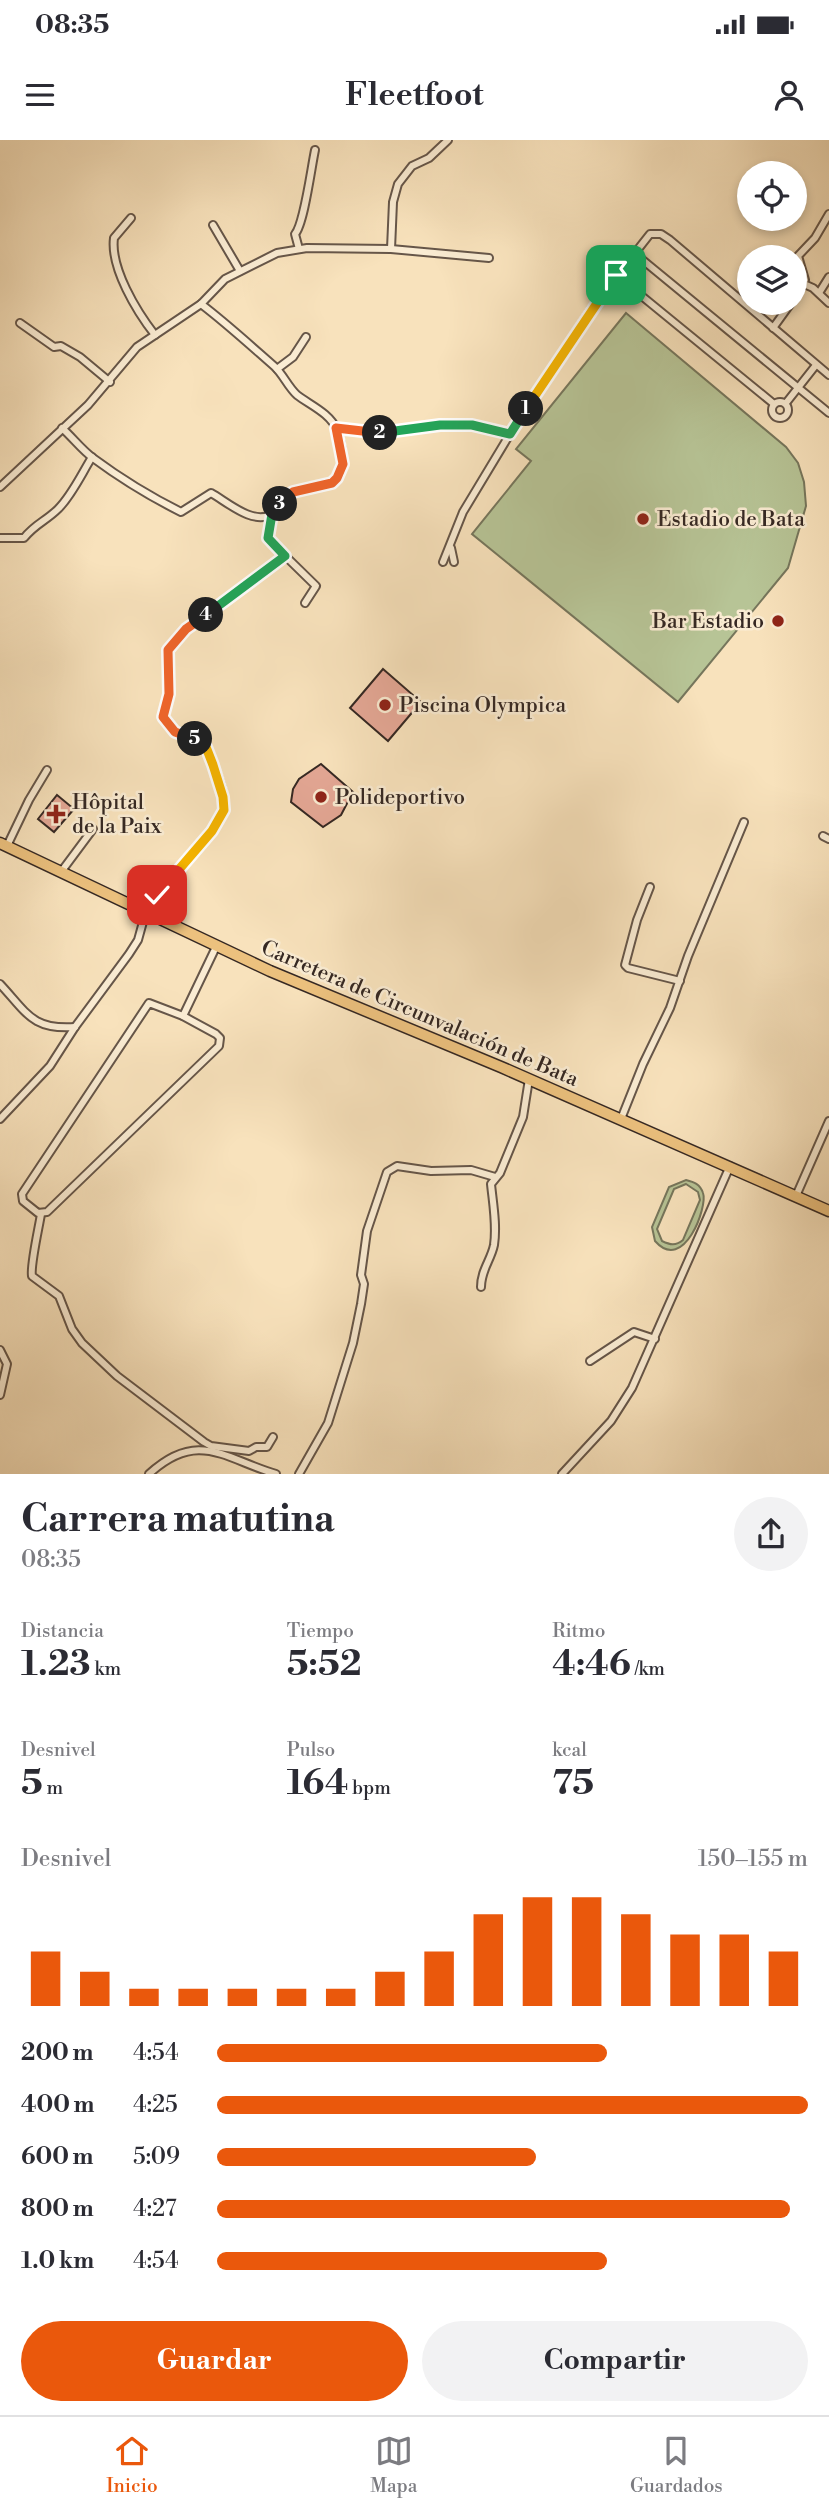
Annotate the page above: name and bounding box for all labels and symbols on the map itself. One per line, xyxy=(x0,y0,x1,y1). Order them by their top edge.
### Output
pin xyxy=(586,245,646,305)
pin: 1 xyxy=(508,392,544,426)
pin: 2 xyxy=(362,416,398,450)
pin: 3 xyxy=(262,486,298,522)
place label: Estadio de Bata xyxy=(657,507,805,533)
marker: Estadio de Bata xyxy=(635,511,651,527)
pin: 4 xyxy=(188,598,224,632)
place label: Bar Estadio xyxy=(651,609,764,635)
marker: Bar Estadio xyxy=(770,613,786,629)
place label: Piscina Olympica xyxy=(399,693,566,719)
marker: Piscina Olympica xyxy=(377,697,393,713)
pin: 5 xyxy=(178,722,212,756)
place label: Polideportivo xyxy=(335,785,465,811)
marker: Polideportivo xyxy=(313,789,329,805)
place label: Hôpital de la Paix xyxy=(72,790,162,840)
marker: Hôpital de la Paix xyxy=(46,804,66,824)
pin xyxy=(127,865,187,925)
street label: Carretera de Circunvalación de Bata xyxy=(257,935,583,1093)

